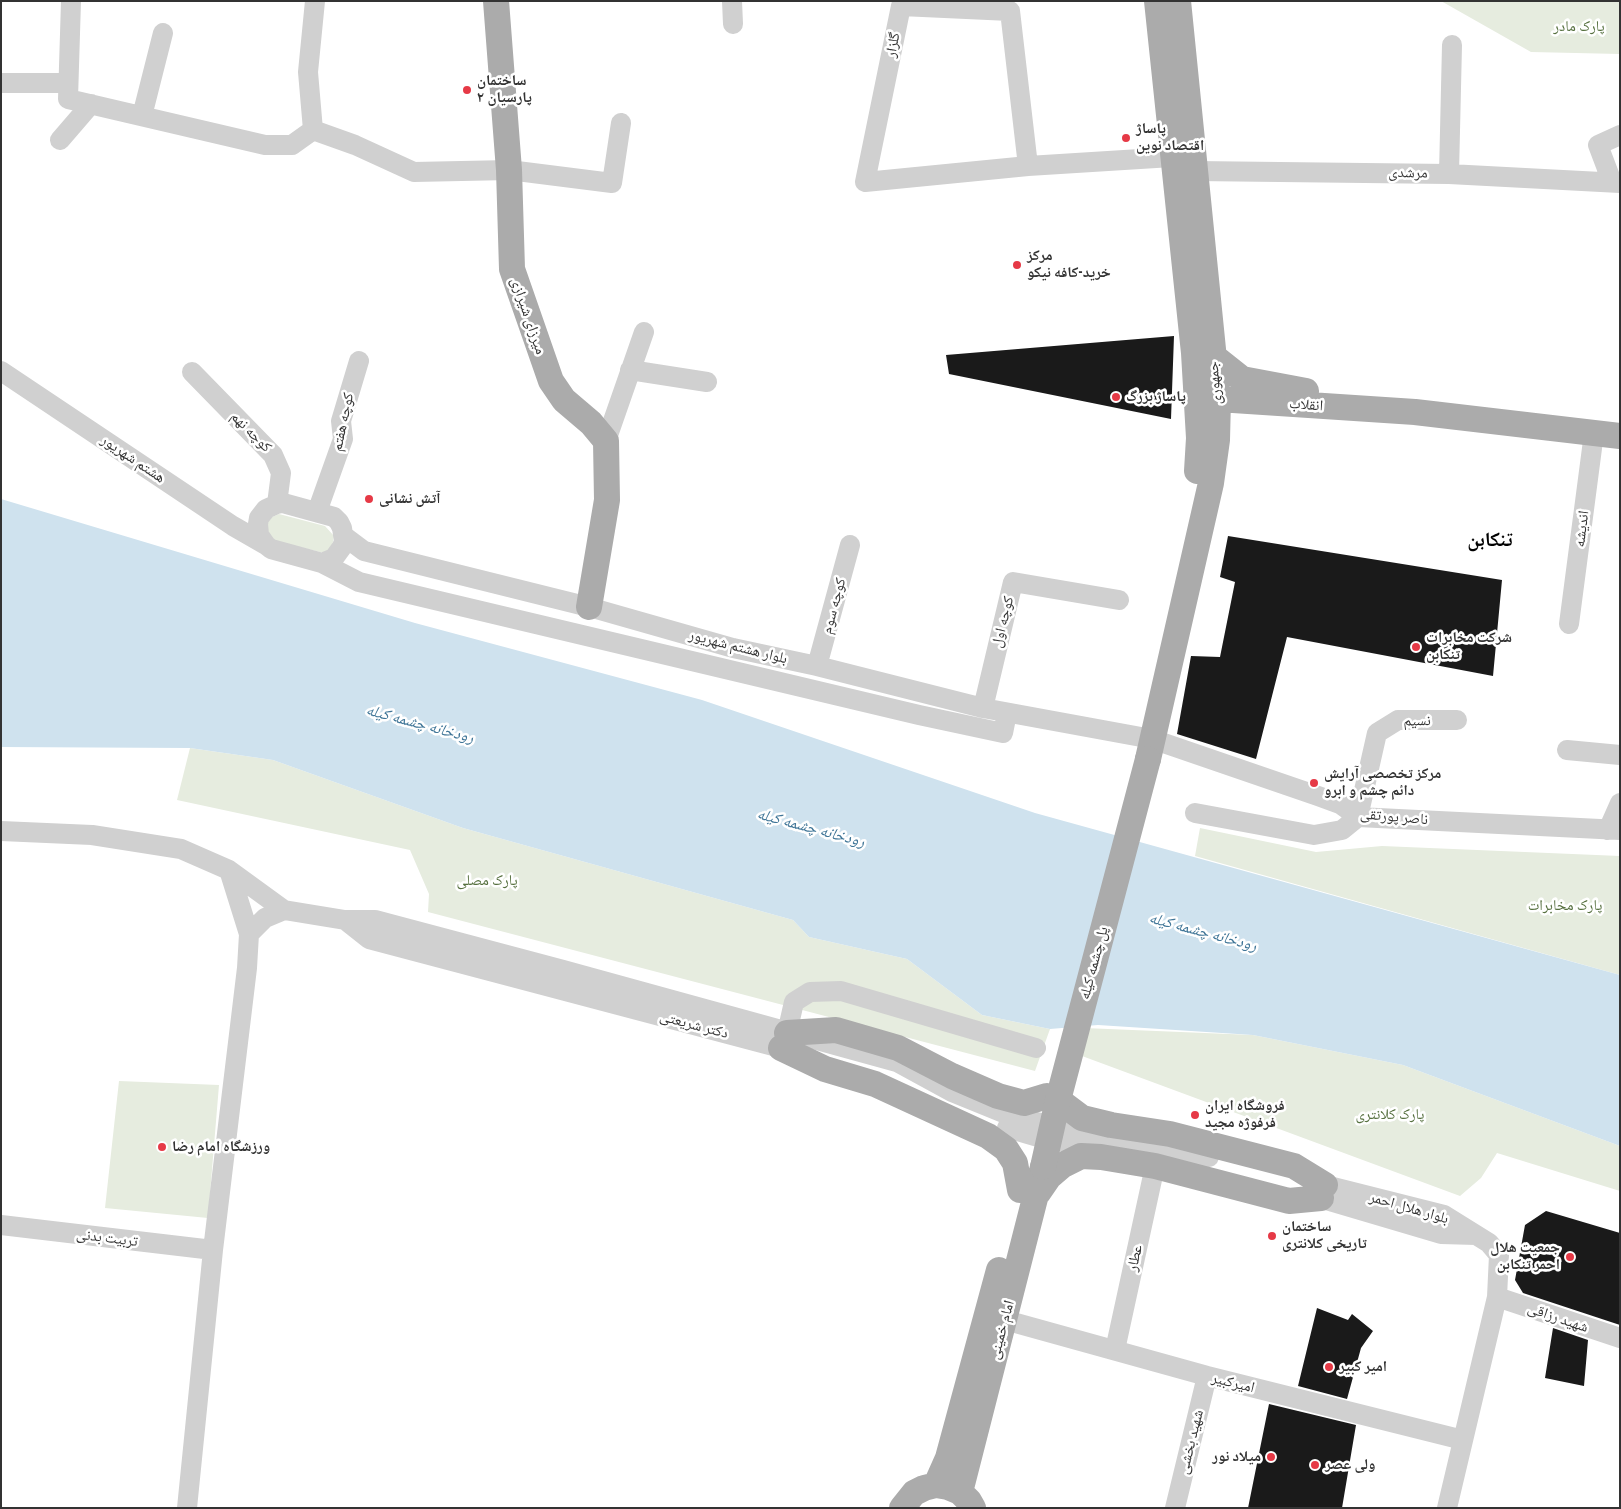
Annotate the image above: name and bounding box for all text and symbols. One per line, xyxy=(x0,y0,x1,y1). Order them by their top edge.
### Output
park label: پارک مادر xyxy=(1553,18,1605,36)
street label: گلزار xyxy=(882,31,904,59)
place label: ساختمان پارسیان ۲ xyxy=(477,72,532,107)
marker: ساختمان پارسیان ۲ xyxy=(461,84,473,96)
place label: پاساژ اقتصاد نوین xyxy=(1136,120,1204,155)
marker: پاساژ اقتصاد نوین xyxy=(1120,132,1132,144)
street label: مرشدی xyxy=(1388,164,1428,182)
place label: مرکز خرید-کافه نیکو xyxy=(1027,247,1111,282)
marker: مرکز خرید-کافه نیکو xyxy=(1011,259,1023,271)
street label: میرزای شیرازی xyxy=(506,275,550,357)
street label: جمهوری xyxy=(1204,361,1226,405)
place label: پاساژ بزرگ xyxy=(1126,388,1186,406)
street label: کوچه هفتم xyxy=(328,391,358,453)
marker: پاساژ بزرگ xyxy=(1110,391,1122,403)
street label: انقلاب xyxy=(1288,395,1324,415)
street label: کوچه نهم xyxy=(227,408,275,456)
street label: هشتم شهریور xyxy=(97,431,169,487)
place label: آتش نشانی xyxy=(379,490,440,508)
marker: آتش نشانی xyxy=(363,493,375,505)
street label: اندیشه xyxy=(1571,510,1593,548)
district label: تنکابن xyxy=(1467,528,1513,552)
street label: کوچه سوم xyxy=(818,576,850,636)
street label: کوچه اول xyxy=(988,594,1018,650)
street label: بلوار هشتم شهریور xyxy=(687,626,789,668)
place label: شرکت مخابرات تنکابن xyxy=(1426,629,1512,664)
marker: شرکت مخابرات تنکابن xyxy=(1410,641,1422,653)
water label: رودخانه چشمه کیله xyxy=(364,700,476,748)
street label: نسیم xyxy=(1403,712,1431,730)
place label: مرکز تخصصی آرایش دائم چشم و ابرو xyxy=(1324,765,1441,800)
marker: مرکز تخصصی آرایش دائم چشم و ابرو xyxy=(1308,777,1320,789)
water label: رودخانه چشمه کیله xyxy=(755,804,867,852)
street label: ناصر پورتقی xyxy=(1359,805,1429,829)
park label: پارک مصلی xyxy=(456,872,518,890)
park label: پارک مخابرات xyxy=(1528,897,1602,915)
water label: رودخانه چشمه کیله xyxy=(1147,908,1259,956)
street label: پل چشمه کیله xyxy=(1076,924,1112,1002)
street label: دکتر شریعتی xyxy=(658,1007,730,1043)
place label: فروشگاه ایران فرفوژه مجید xyxy=(1205,1097,1285,1132)
park label: پارک کلانتری xyxy=(1356,1106,1424,1124)
marker: فروشگاه ایران فرفوژه مجید xyxy=(1189,1109,1201,1121)
place label: ورزشگاه امام رضا xyxy=(172,1138,270,1156)
marker: ورزشگاه امام رضا xyxy=(156,1141,168,1153)
street label: بلوار هلال احمر xyxy=(1367,1188,1451,1228)
place label: ساختمان تاریخی کلانتری xyxy=(1282,1218,1367,1253)
street label: تربیت بدنی xyxy=(75,1225,139,1251)
marker: ساختمان تاریخی کلانتری xyxy=(1266,1230,1278,1242)
place label: جمعیت هلال احمر تنکابن xyxy=(1490,1239,1560,1274)
street label: عطار xyxy=(1123,1243,1147,1273)
marker: جمعیت هلال احمر تنکابن xyxy=(1564,1251,1576,1263)
street label: امام خمینی xyxy=(985,1298,1019,1362)
street label: شهید رزاقی xyxy=(1525,1299,1591,1337)
place label: امیر کبیر xyxy=(1339,1358,1387,1376)
marker: امیر کبیر xyxy=(1323,1361,1335,1373)
street label: امیرکبیر xyxy=(1210,1369,1256,1397)
street label: شهید بخشی xyxy=(1174,1408,1208,1476)
place label: میلاد نور xyxy=(1212,1448,1261,1466)
marker: میلاد نور xyxy=(1265,1451,1277,1463)
place label: ولی عصر xyxy=(1325,1456,1376,1474)
marker: ولی عصر xyxy=(1309,1459,1321,1471)

